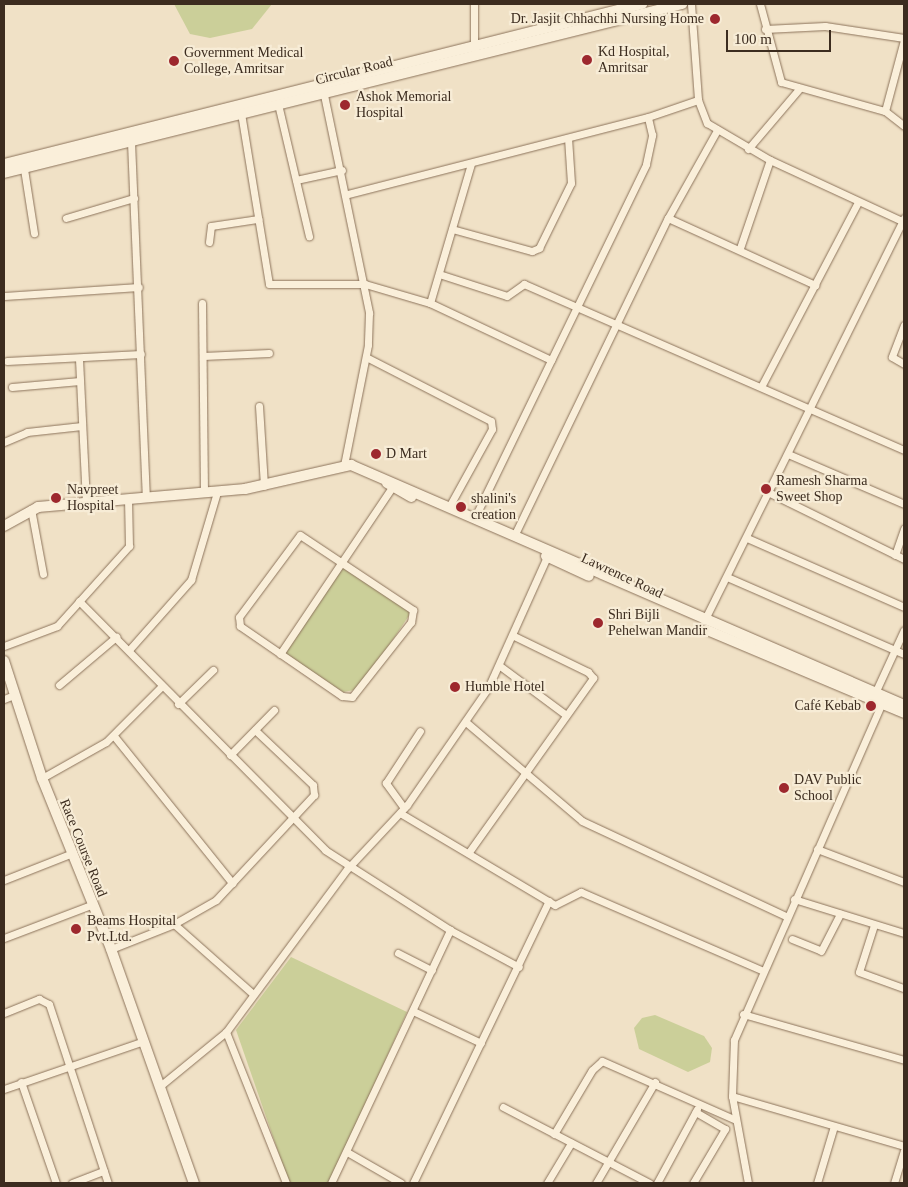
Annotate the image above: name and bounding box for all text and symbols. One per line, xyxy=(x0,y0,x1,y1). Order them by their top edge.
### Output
place label: Dr. Jasjit Chhachhi Nursing Home xyxy=(511,11,704,27)
marker: Dr. Jasjit Chhachhi Nursing Home xyxy=(708,12,722,26)
scale bar xyxy=(728,20,833,52)
text: 100 m xyxy=(734,31,772,47)
place label: Kd Hospital, Amritsar xyxy=(598,44,670,76)
place label: Government Medical College, Amritsar xyxy=(184,45,303,78)
street label: Circular Road xyxy=(314,53,394,89)
marker: Kd Hospital, Amritsar xyxy=(580,53,594,67)
marker: Government Medical College, Amritsar xyxy=(168,55,180,67)
place label: Ashok Memorial Hospital xyxy=(356,89,451,121)
marker: Ashok Memorial Hospital xyxy=(338,98,352,112)
place label: D Mart xyxy=(386,446,427,462)
marker: D Mart xyxy=(370,448,382,460)
place label: Ramesh Sharma Sweet Shop xyxy=(776,473,867,506)
place label: Navpreet Hospital xyxy=(67,482,118,514)
marker: Ramesh Sharma Sweet Shop xyxy=(760,483,772,495)
marker: Navpreet Hospital xyxy=(49,491,63,505)
place label: shalini's creation xyxy=(471,491,516,524)
marker: shalini's creation xyxy=(455,501,467,513)
street label: Lawrence Road xyxy=(578,550,666,602)
place label: Shri Bijli Pehelwan Mandir xyxy=(608,607,707,640)
marker: Shri Bijli Pehelwan Mandir xyxy=(592,617,604,629)
place label: Humble Hotel xyxy=(465,679,545,695)
marker: Humble Hotel xyxy=(449,681,461,693)
place label: Café Kebab xyxy=(795,698,861,714)
marker: Café Kebab xyxy=(865,700,877,712)
place label: DAV Public School xyxy=(794,772,862,804)
marker: DAV Public School xyxy=(778,782,790,794)
street label: Race Course Road xyxy=(56,797,110,899)
place label: Beams Hospital Pvt.Ltd. xyxy=(87,913,176,946)
marker: Beams Hospital Pvt.Ltd. xyxy=(69,922,83,936)

